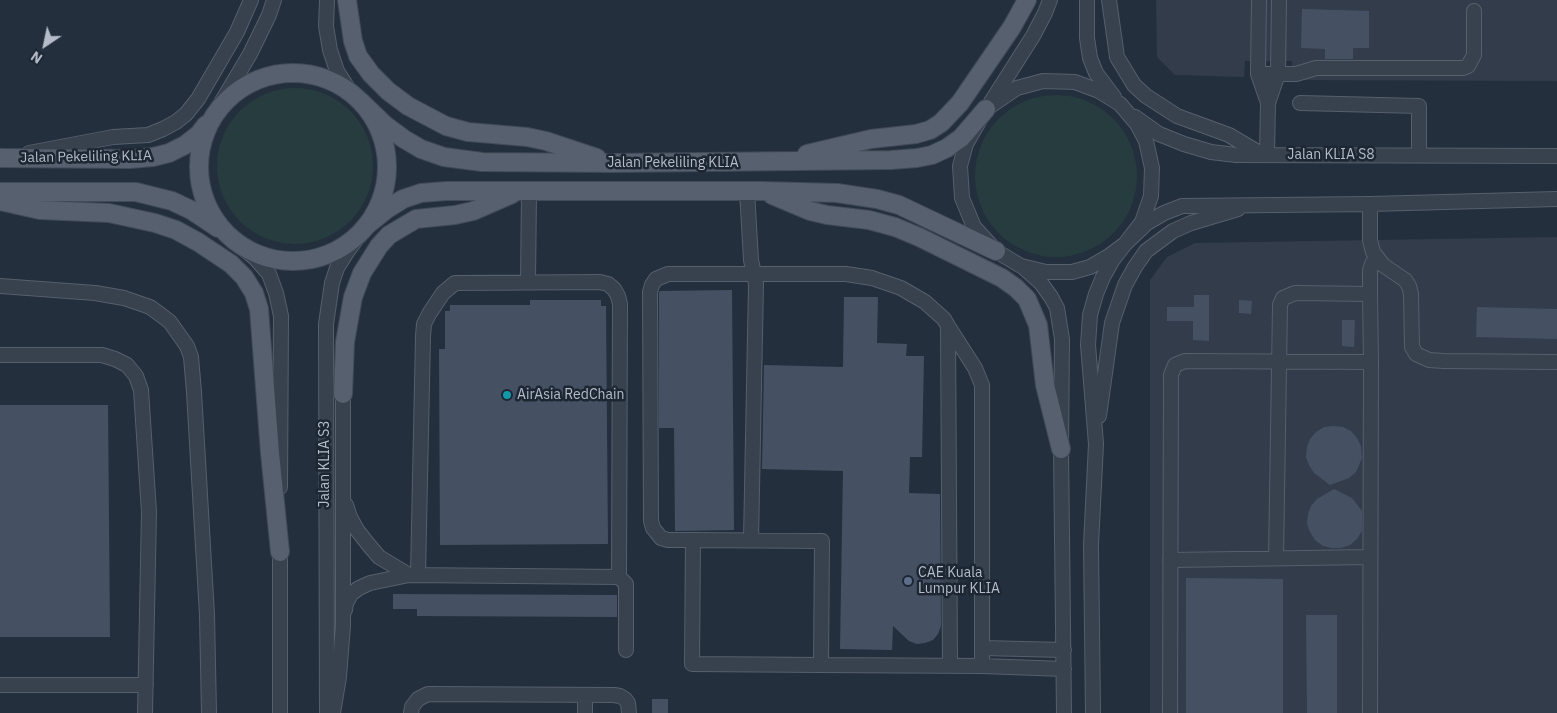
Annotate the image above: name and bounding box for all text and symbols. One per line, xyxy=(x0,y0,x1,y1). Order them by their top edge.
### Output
north arrow xyxy=(20,20,70,70)
text: N xyxy=(27,47,46,68)
street label: Jalan Pekeliling KLIA xyxy=(20,147,152,167)
street label: Jalan KLIA S8 xyxy=(1287,147,1375,163)
street label: Jalan Pekeliling KLIA xyxy=(607,155,739,171)
place label: AirAsia RedChain xyxy=(517,387,624,403)
marker: AirAsia RedChain xyxy=(501,389,513,401)
street label: Jalan KLIA S3 xyxy=(317,420,333,508)
place label: CAE Kuala Lumpur KLIA xyxy=(918,565,1000,598)
marker: CAE Kuala Lumpur KLIA xyxy=(902,575,914,587)

